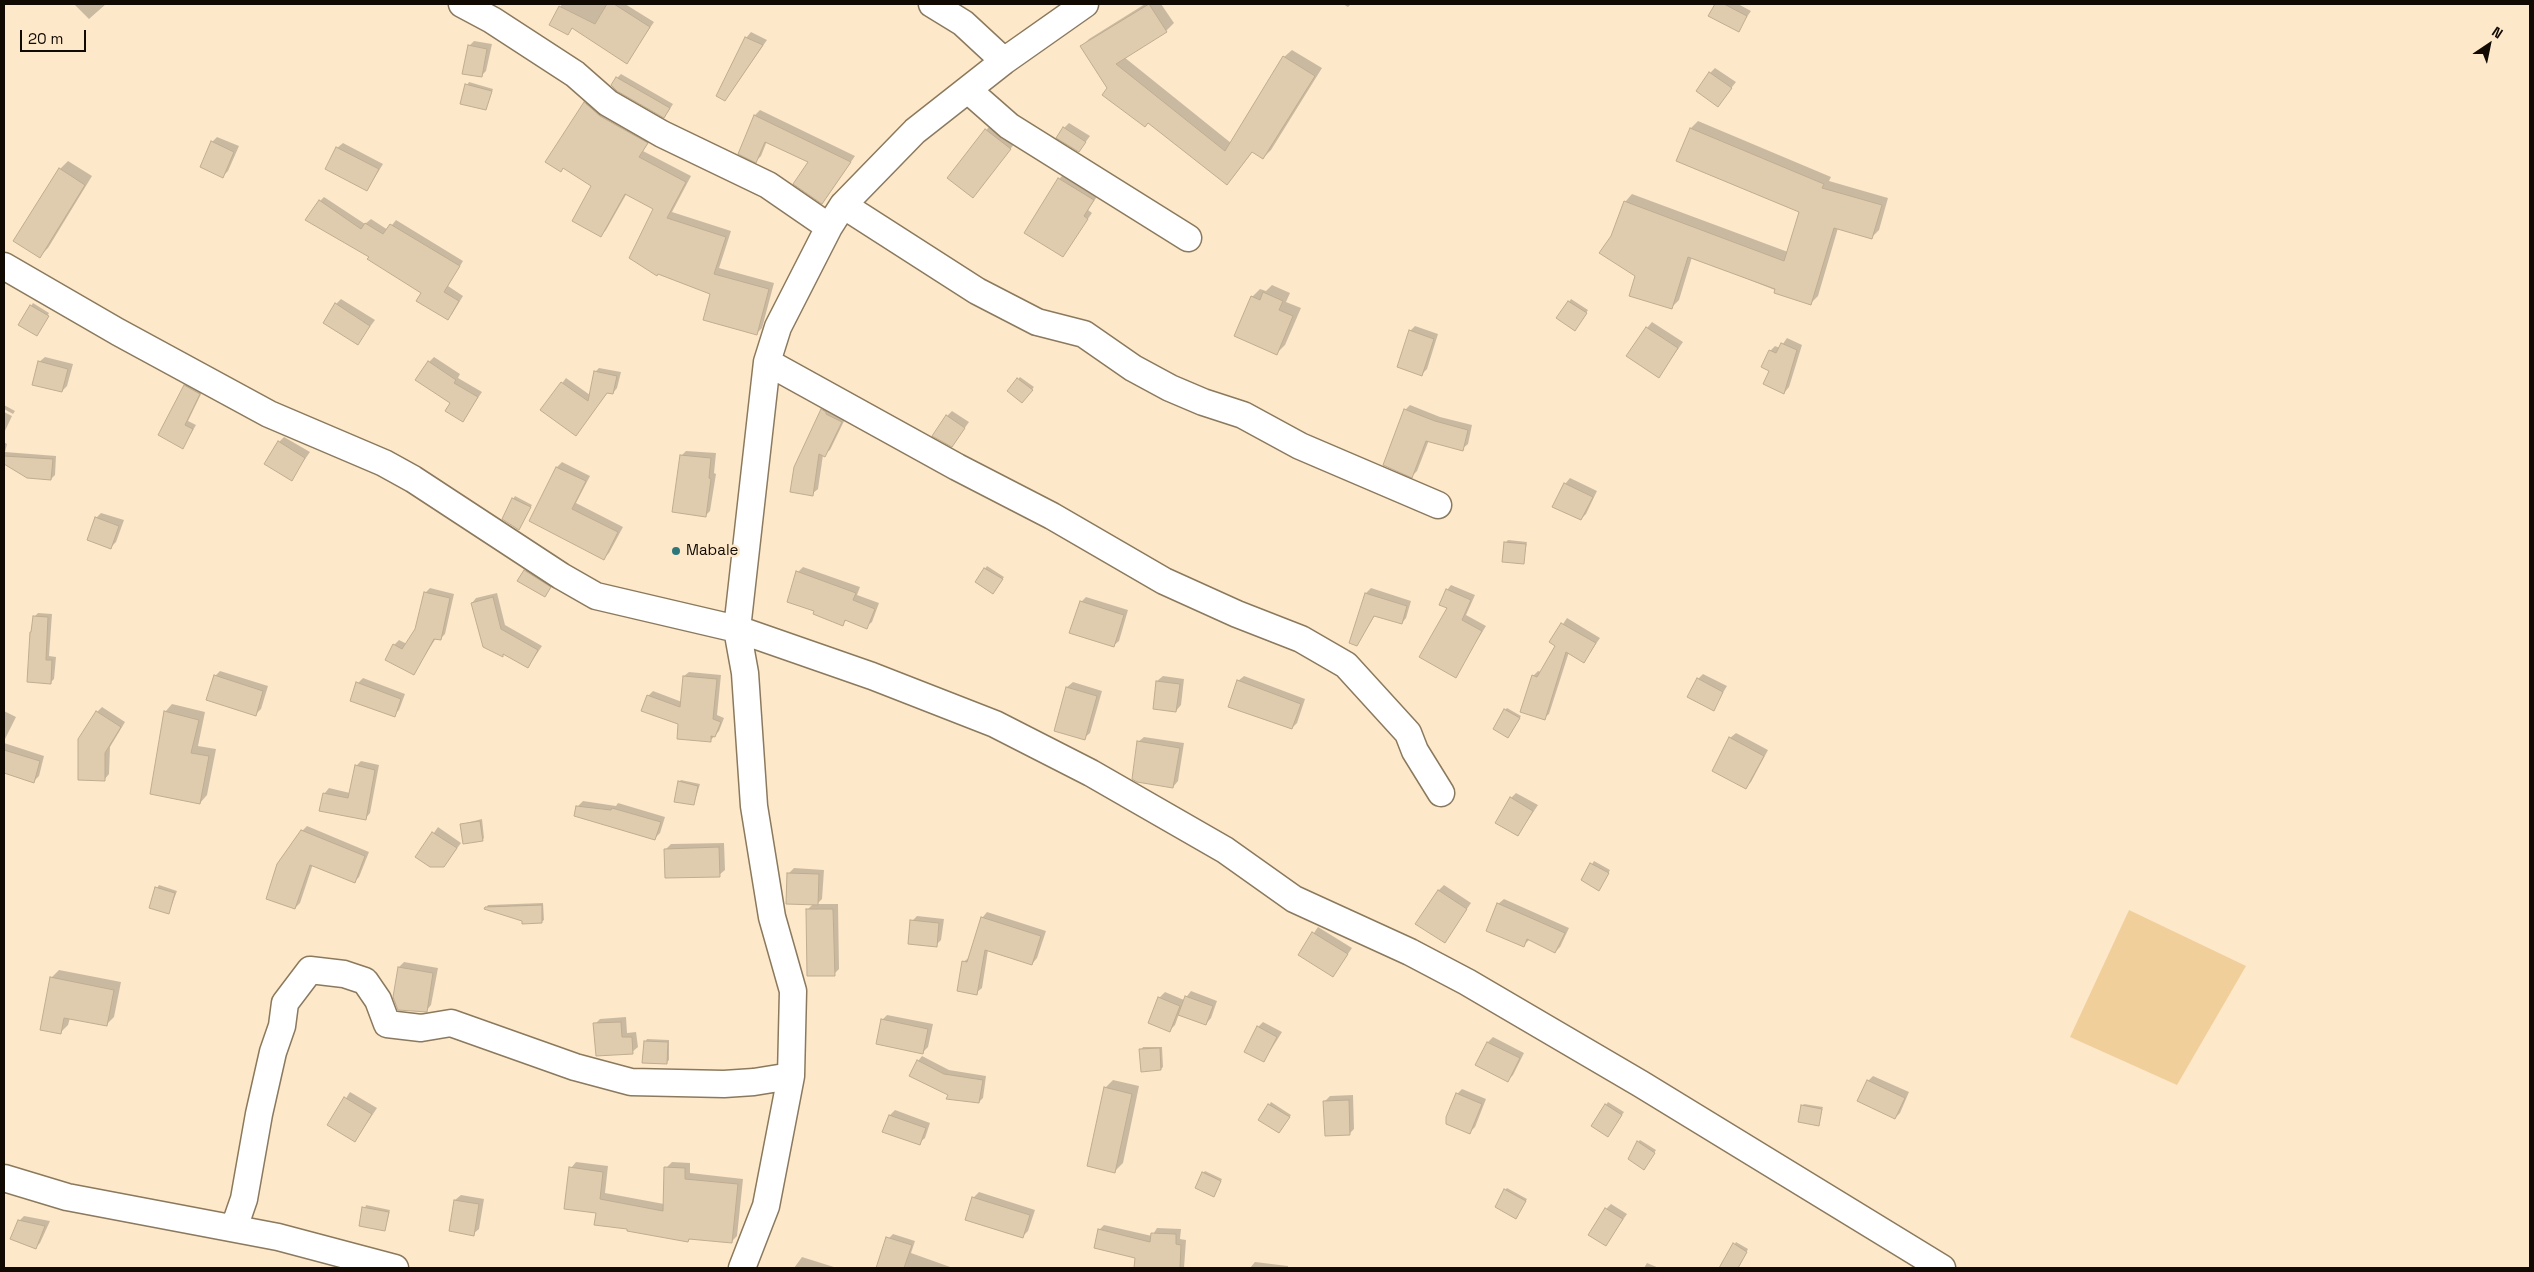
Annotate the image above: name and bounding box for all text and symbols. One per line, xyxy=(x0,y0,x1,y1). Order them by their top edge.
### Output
scale bar xyxy=(22,20,89,52)
north arrow xyxy=(2464,20,2514,70)
text: N xyxy=(2488,22,2506,43)
text: 20 m xyxy=(28,29,63,48)
place label: Mabale xyxy=(686,542,738,560)
marker: Mabale xyxy=(670,545,682,557)

